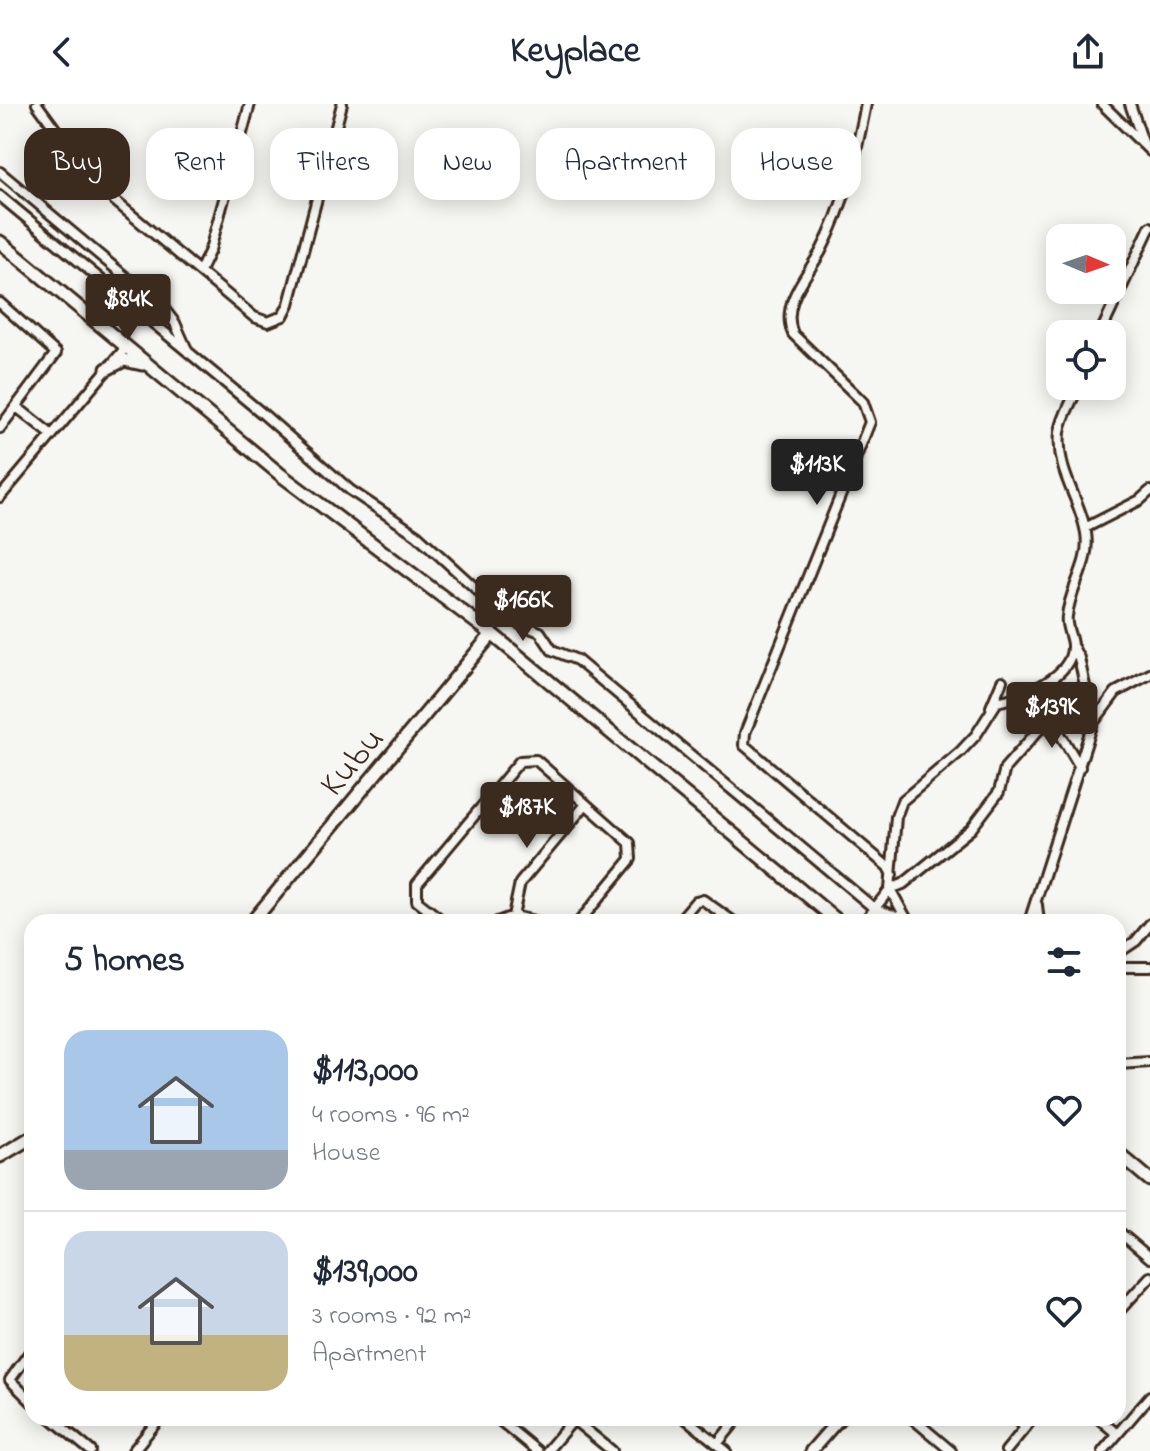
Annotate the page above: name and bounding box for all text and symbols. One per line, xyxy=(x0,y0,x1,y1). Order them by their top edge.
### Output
text: Keyplace xyxy=(510,26,640,79)
icon: back xyxy=(40,30,84,74)
icon: share xyxy=(1066,30,1110,74)
chip: Buy xyxy=(24,128,130,200)
chip: Rent xyxy=(146,128,254,200)
chip: Filters xyxy=(270,128,398,200)
chip: New xyxy=(414,128,520,200)
chip: Apartment xyxy=(536,128,715,200)
chip: House xyxy=(731,128,861,200)
north arrow xyxy=(1046,224,1126,304)
map controls xyxy=(1046,224,1126,400)
pin: $84K xyxy=(81,274,175,342)
text: $84K xyxy=(104,281,152,319)
button: locate xyxy=(1046,320,1126,400)
pin: $113K xyxy=(761,439,873,507)
text: $113K xyxy=(789,446,845,484)
pin: $166K xyxy=(467,575,579,643)
text: $166K xyxy=(493,582,553,620)
pin: $139K xyxy=(996,682,1108,750)
text: $139K xyxy=(1024,689,1080,727)
street label: Kubu xyxy=(308,716,399,810)
pin: $187K xyxy=(471,782,583,850)
text: $187K xyxy=(498,789,556,827)
text: 5 homes xyxy=(64,937,185,987)
icon: filters xyxy=(1042,940,1086,984)
text: $113,000 xyxy=(312,1047,418,1097)
icon: home xyxy=(128,1062,224,1158)
icon: heart xyxy=(1042,1088,1086,1132)
text: 4 rooms · 96 m² xyxy=(312,1097,470,1135)
text: House xyxy=(312,1135,380,1173)
text: $139,000 xyxy=(312,1248,418,1298)
icon: home xyxy=(128,1263,224,1359)
icon: heart xyxy=(1042,1289,1086,1333)
text: 3 rooms · 92 m² xyxy=(312,1298,471,1336)
text: Apartment xyxy=(312,1336,426,1374)

